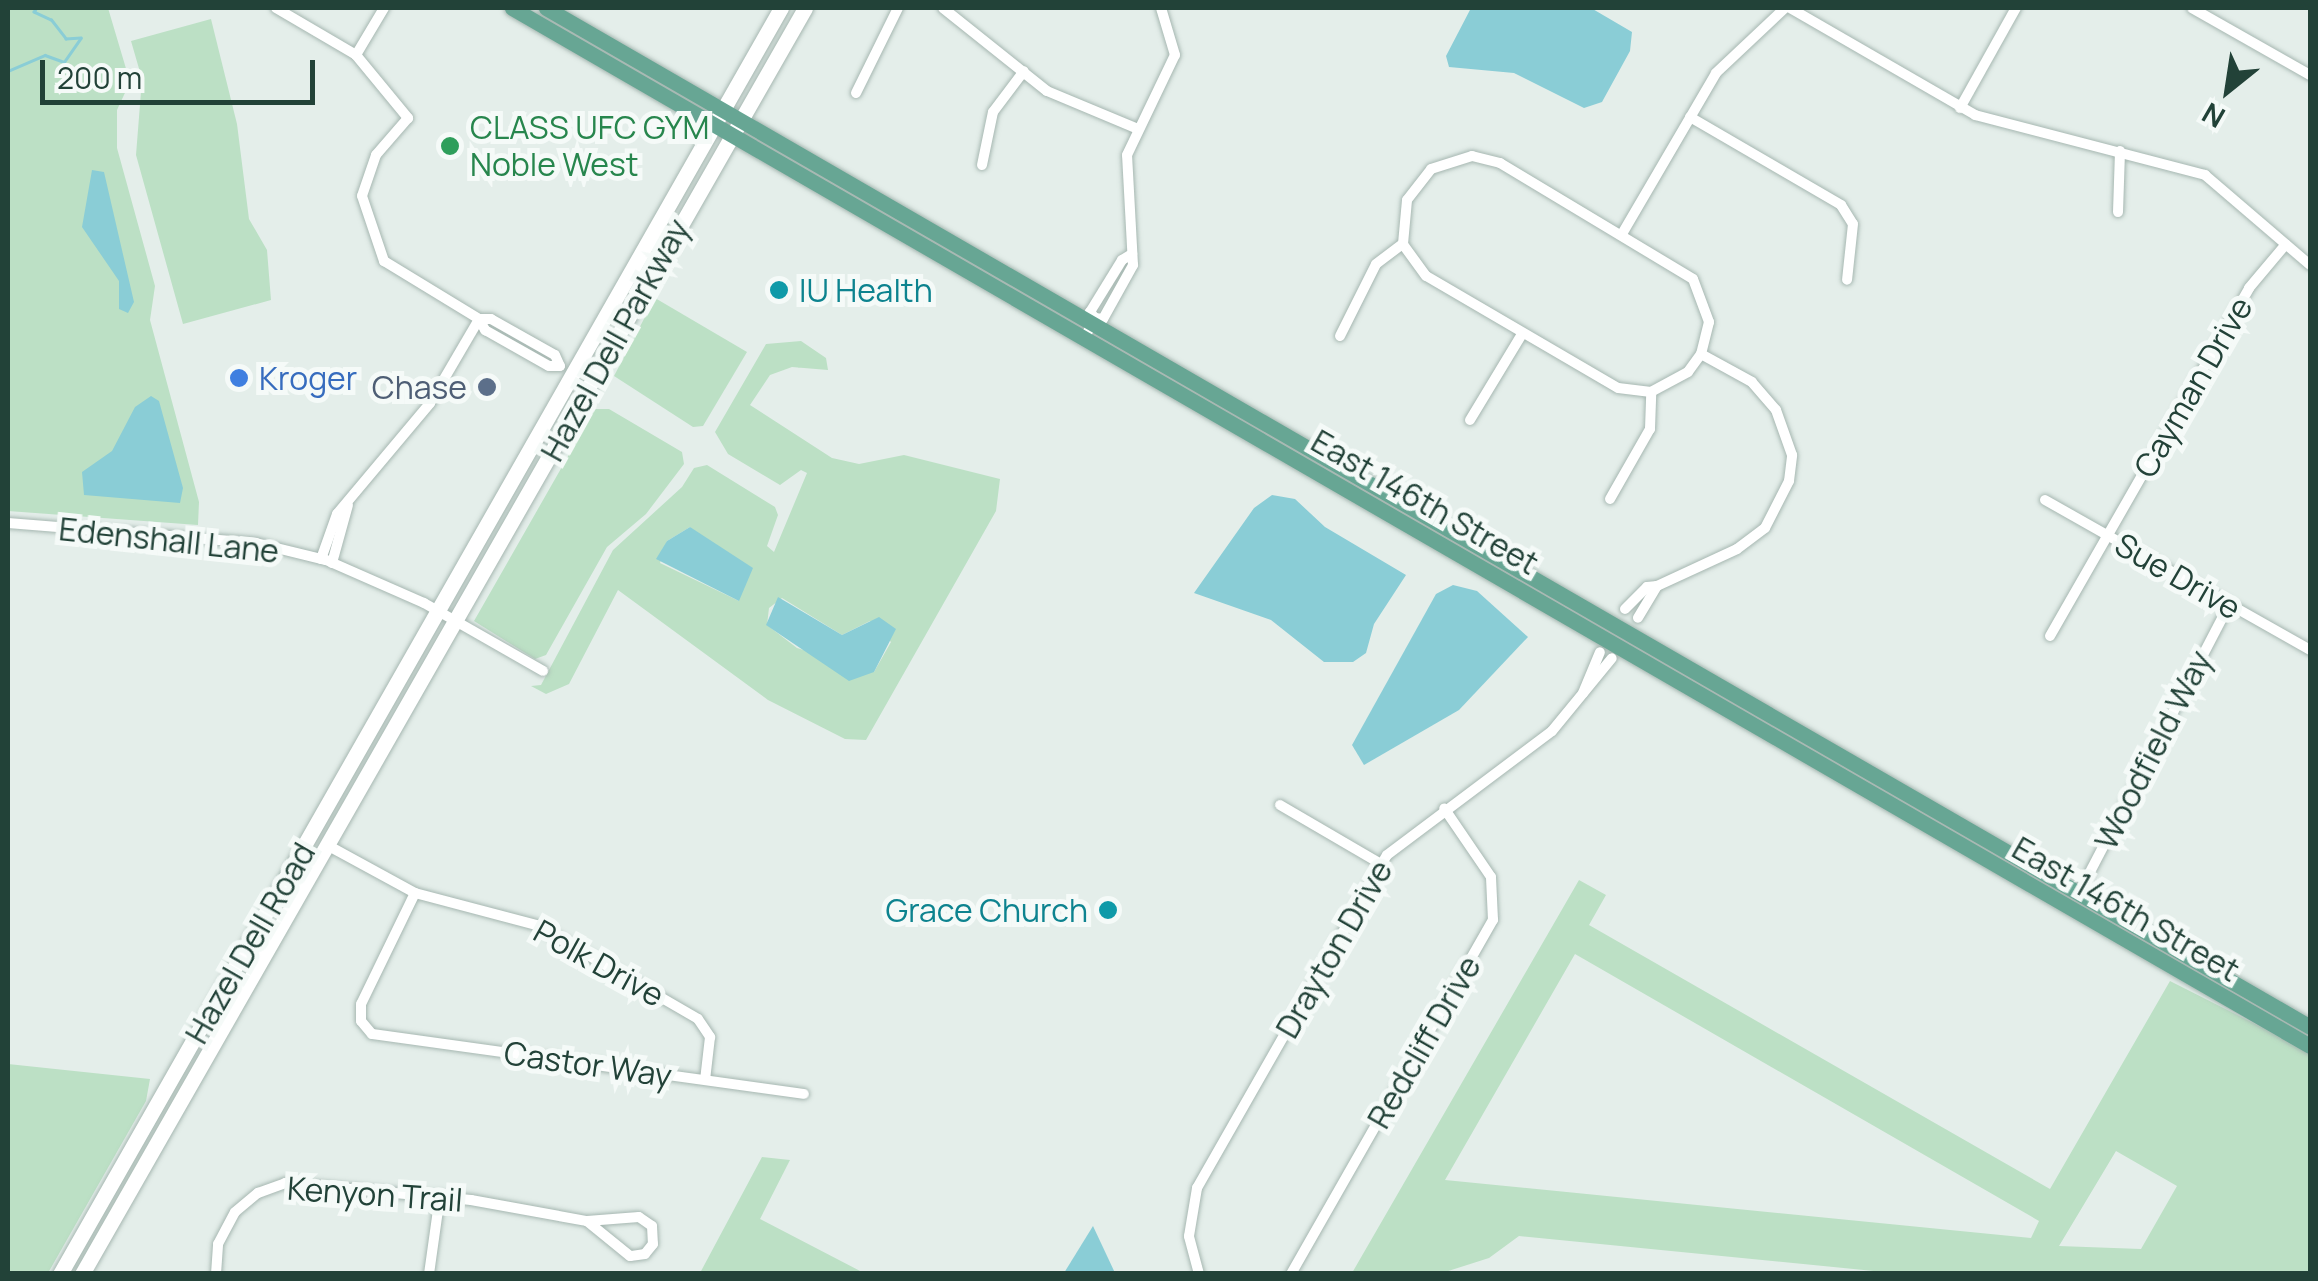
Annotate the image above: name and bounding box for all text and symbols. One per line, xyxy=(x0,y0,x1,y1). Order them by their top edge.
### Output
scale bar xyxy=(45,40,320,102)
north arrow xyxy=(2178,40,2278,140)
text: 200 m xyxy=(57,57,142,98)
text: N xyxy=(2195,95,2231,137)
place label: CLASS UFC GYM Noble West xyxy=(470,109,709,184)
marker: CLASS UFC GYM Noble West xyxy=(439,135,461,157)
street label: Hazel Dell Parkway xyxy=(533,212,697,468)
place label: IU Health xyxy=(799,271,933,309)
marker: IU Health xyxy=(768,279,790,301)
street label: Cayman Drive xyxy=(2126,290,2260,484)
place label: Kroger xyxy=(259,359,357,397)
marker: Kroger xyxy=(228,367,250,389)
place label: Chase xyxy=(372,368,467,406)
marker: Chase xyxy=(476,376,498,398)
street label: East 146th Street xyxy=(1305,422,1545,582)
street label: Edenshall Lane xyxy=(57,509,281,571)
street label: Sue Drive xyxy=(2108,525,2248,627)
street label: Woodfield Way xyxy=(2086,644,2220,856)
street label: East 146th Street xyxy=(2006,829,2246,989)
street label: Hazel Dell Road xyxy=(177,836,323,1050)
street label: Drayton Drive xyxy=(1268,853,1400,1045)
place label: Grace Church xyxy=(886,891,1088,929)
marker: Grace Church xyxy=(1097,899,1119,921)
street label: Polk Drive xyxy=(527,912,671,1014)
street label: Redcliff Drive xyxy=(1359,949,1489,1135)
street label: Castor Way xyxy=(502,1033,674,1095)
street label: Kenyon Trail xyxy=(286,1169,464,1219)

